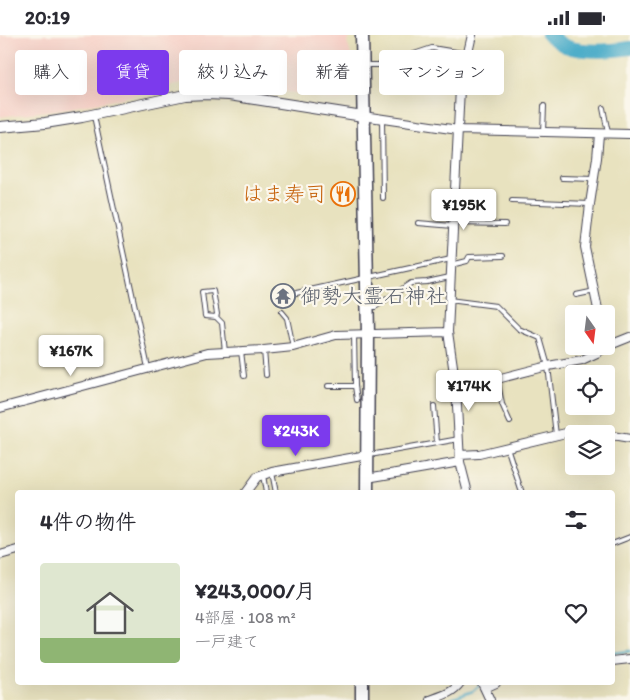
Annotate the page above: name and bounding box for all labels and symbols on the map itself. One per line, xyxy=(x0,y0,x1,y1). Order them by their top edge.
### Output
place label: はま寿司 xyxy=(242,181,326,206)
restaurant icon: はま寿司 xyxy=(330,181,356,207)
pin: ¥195K xyxy=(429,189,499,231)
temple icon: 御勢大霊石神社 xyxy=(270,283,296,309)
place label: 御勢大霊石神社 xyxy=(300,283,447,308)
north arrow xyxy=(565,305,615,355)
pin: ¥167K xyxy=(36,335,106,377)
pin: ¥174K xyxy=(434,369,504,412)
pin: ¥243K xyxy=(261,415,331,457)

